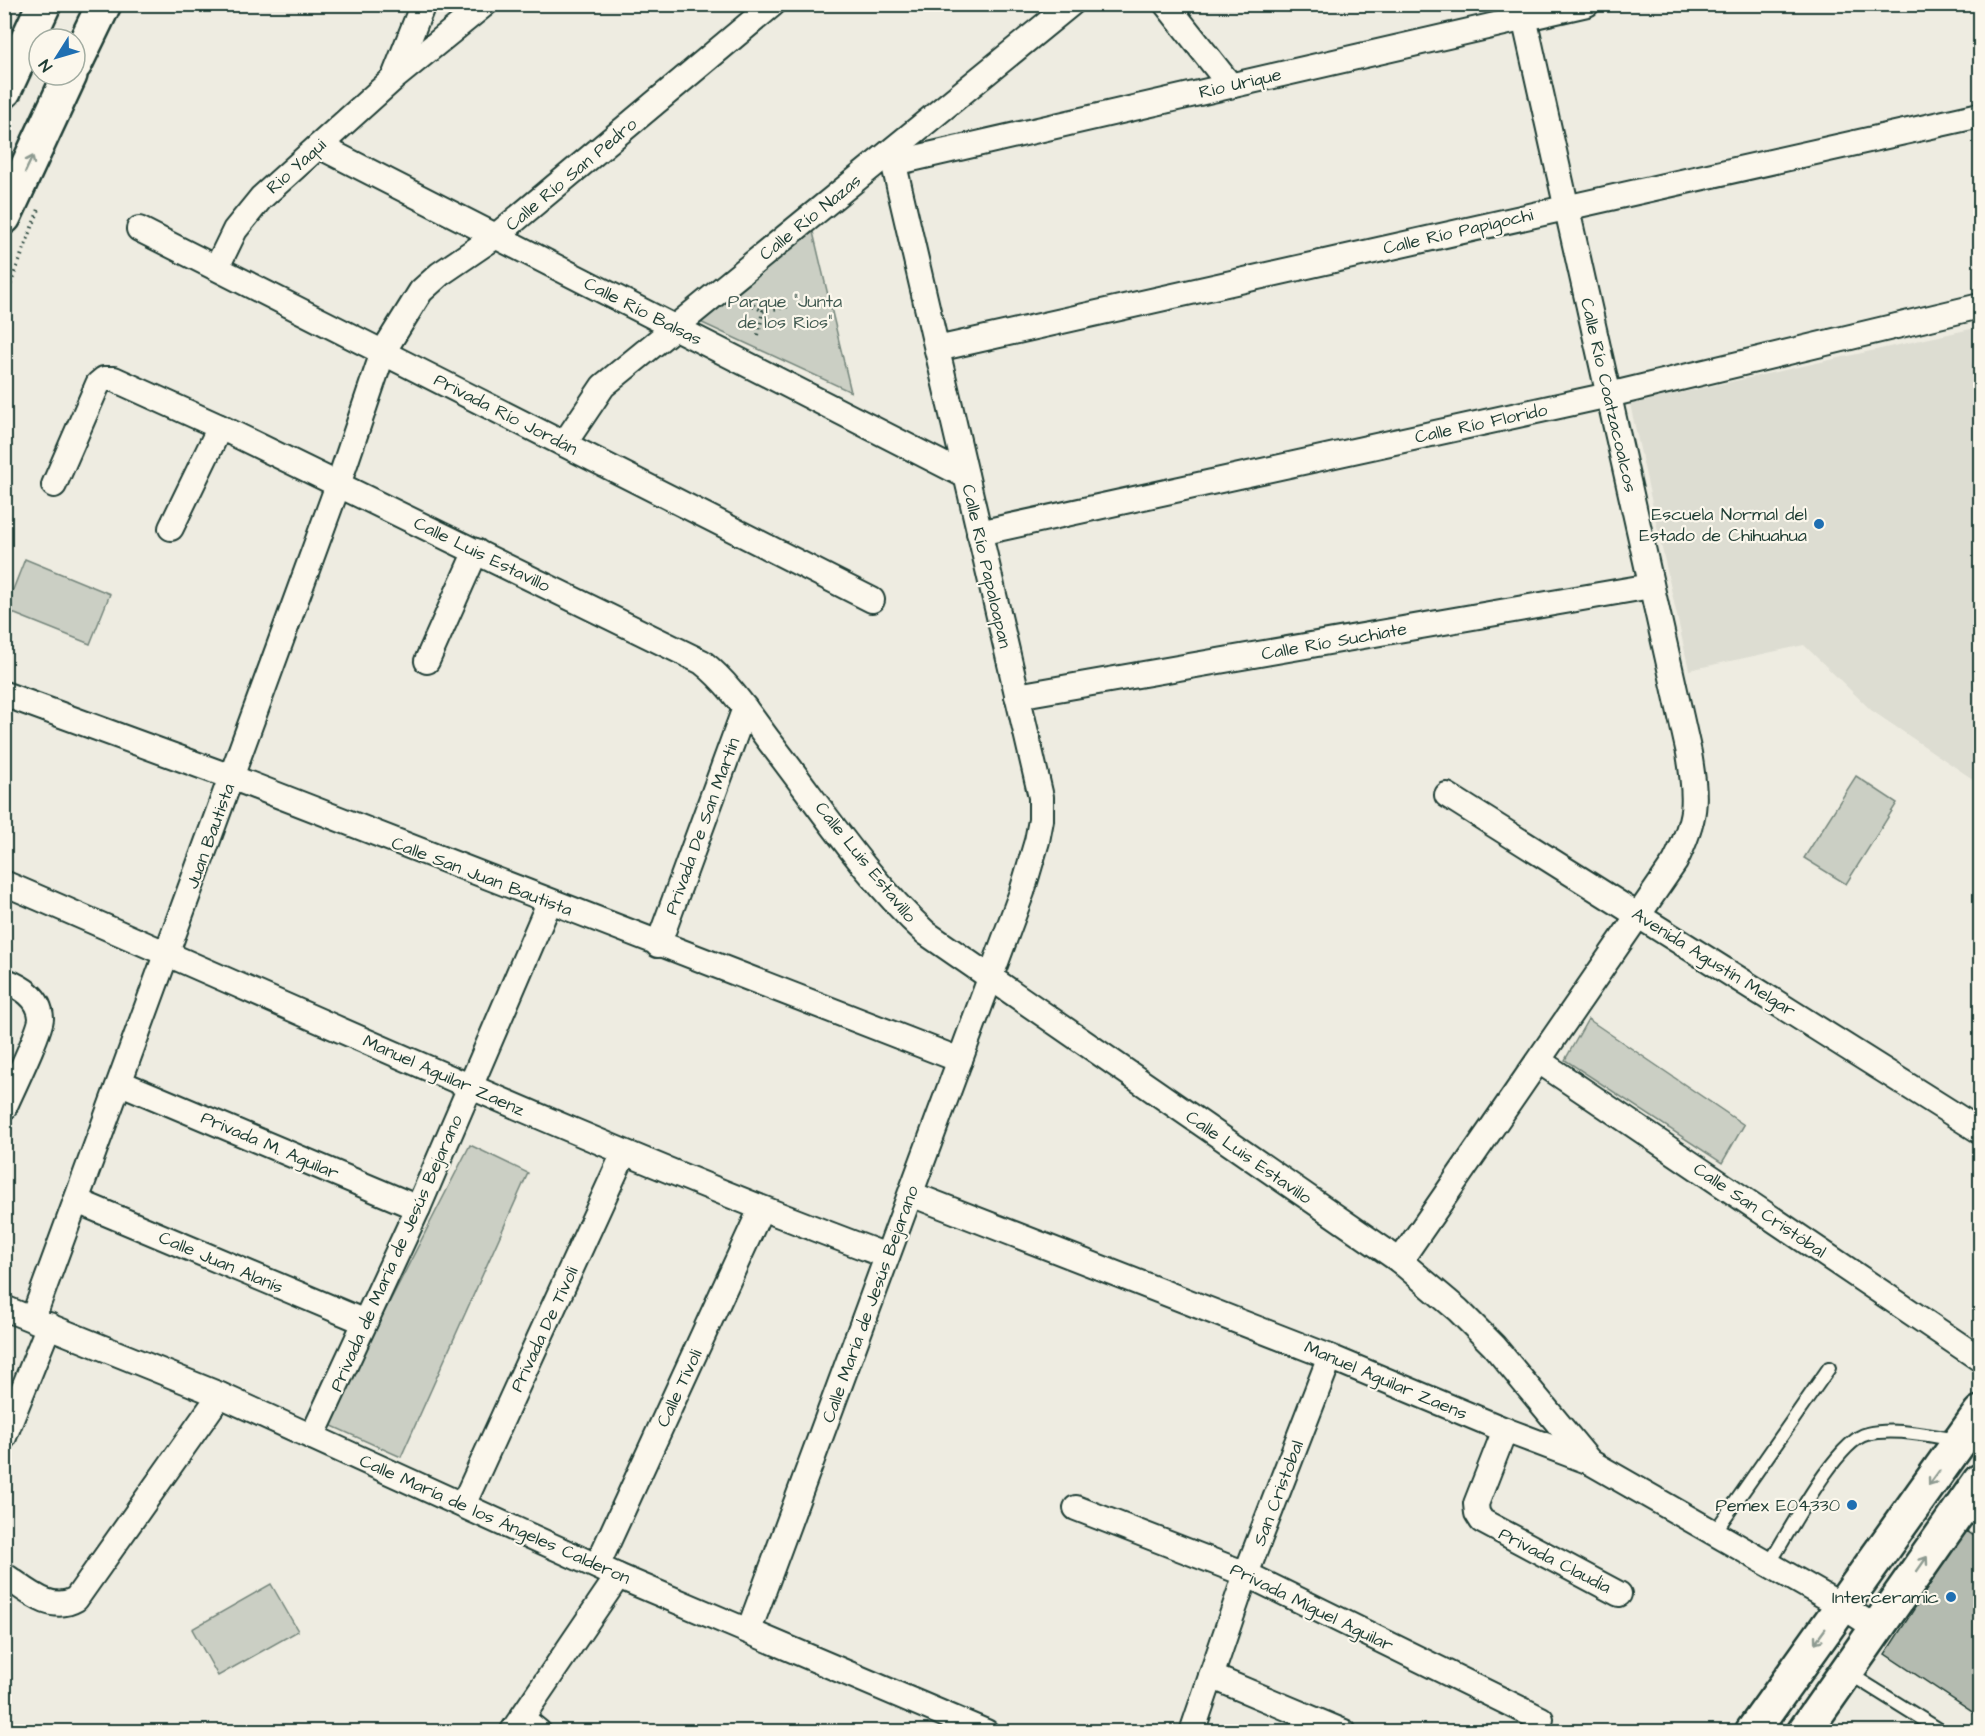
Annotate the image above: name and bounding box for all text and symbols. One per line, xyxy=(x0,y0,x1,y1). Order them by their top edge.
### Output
north arrow xyxy=(27,27,87,87)
text: N xyxy=(34,55,58,76)
street label: Rio Urique xyxy=(1196,62,1284,105)
street label: Calle Río San Pedro xyxy=(500,112,642,237)
street label: Rio Yaqui xyxy=(261,133,332,200)
one-way arrow xyxy=(24,155,35,173)
street label: Calle Río Nazas xyxy=(754,168,867,266)
street label: Calle Río Papigochi xyxy=(1381,202,1536,262)
street label: Calle Río Balsas xyxy=(579,271,706,352)
park label: Parque "Junta de los Rios" xyxy=(728,289,842,335)
street label: Calle Río Coatzacoalcos xyxy=(1574,295,1643,495)
street label: Privada Río Jordán xyxy=(430,367,582,461)
street label: Calle Río Florido xyxy=(1413,397,1550,450)
street label: Calle Río Papaloapan xyxy=(955,482,1018,651)
place label: Escuela Normal del Estado de Chihuahua xyxy=(1639,502,1807,548)
street label: Calle Luis Estavillo xyxy=(409,511,554,598)
marker: Escuela Normal del Estado de Chihuahua xyxy=(1812,517,1826,531)
street label: Calle Río Suchiate xyxy=(1259,616,1409,667)
street label: Privada De San Martín xyxy=(659,734,746,918)
street label: Juan Bautista xyxy=(180,780,241,892)
street label: Calle Luis Estavillo xyxy=(809,797,922,928)
street label: Calle San Juan Bautista xyxy=(388,830,576,923)
street label: Avenida Agustín Melgar xyxy=(1626,902,1801,1024)
street label: Manuel Aguilar Zaenz xyxy=(359,1029,529,1123)
street label: Calle Luis Estavillo xyxy=(1180,1104,1317,1210)
street label: Privada M. Aguilar xyxy=(197,1105,343,1187)
street label: Privada de María de Jesús Bejarano xyxy=(324,1111,469,1396)
street label: Calle San Cristóbal xyxy=(1688,1157,1831,1264)
street label: Calle María de Jesús Bejarano xyxy=(816,1182,925,1426)
street label: Calle Juan Alanís xyxy=(155,1225,287,1300)
street label: Privada De Tívoli xyxy=(504,1262,585,1396)
street label: Manuel Aguilar Zaens xyxy=(1300,1335,1471,1427)
street label: Calle Tívoli xyxy=(650,1345,709,1431)
street label: San Cristobal xyxy=(1247,1437,1310,1549)
street label: Calle María de los Ángeles Calderon xyxy=(355,1448,634,1592)
one-way arrow xyxy=(1928,1469,1940,1485)
place label: Pemex E04330 xyxy=(1715,1493,1840,1518)
marker: Pemex E04330 xyxy=(1845,1498,1859,1512)
street label: Privada Claudia xyxy=(1494,1521,1615,1600)
one-way arrow xyxy=(1916,1556,1928,1572)
street label: Privada Miguel Aguilar xyxy=(1226,1557,1398,1659)
place label: Interceramic xyxy=(1832,1585,1939,1610)
marker: Interceramic xyxy=(1944,1590,1958,1604)
one-way arrow xyxy=(1814,1628,1826,1644)

